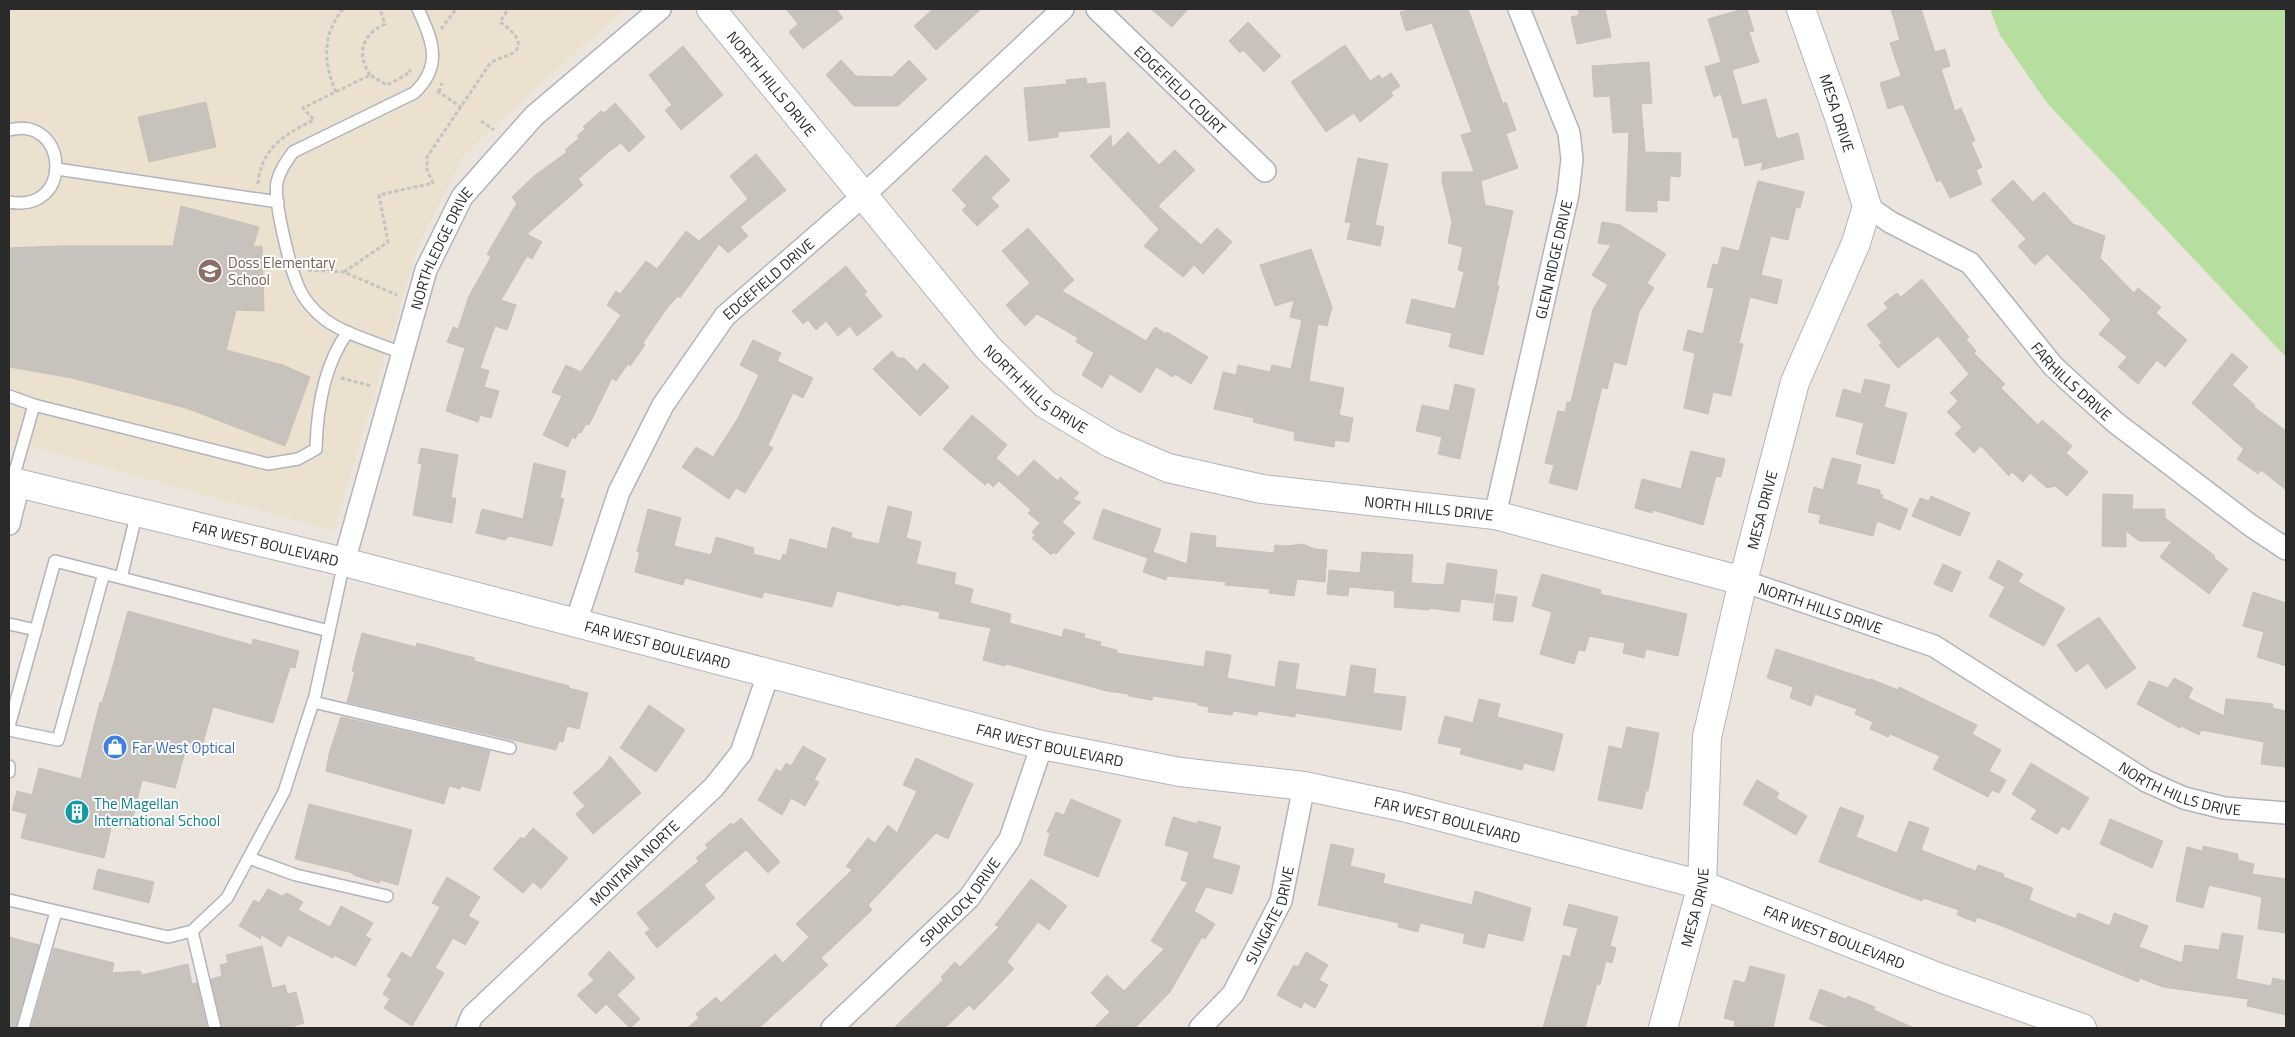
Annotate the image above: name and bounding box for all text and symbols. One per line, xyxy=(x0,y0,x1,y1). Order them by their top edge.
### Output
street label: NORTH HILLS DRIVE xyxy=(722,26,822,141)
street label: EDGEFIELD COURT xyxy=(1129,40,1232,140)
street label: MESA DRIVE xyxy=(1814,71,1860,155)
street label: NORTHLEDGE DRIVE xyxy=(404,181,478,312)
street label: GLEN RIDGE DRIVE xyxy=(1528,198,1578,321)
street label: EDGEFIELD DRIVE xyxy=(717,232,819,325)
place label: Doss Elementary School xyxy=(228,251,336,291)
school or university icon: Doss Elementary School xyxy=(197,258,223,284)
street label: FARHILLS DRIVE xyxy=(2026,336,2117,426)
street label: NORTH HILLS DRIVE xyxy=(979,339,1092,439)
street label: MESA DRIVE xyxy=(1740,468,1783,552)
street label: NORTH HILLS DRIVE xyxy=(1363,489,1495,526)
street label: FAR WEST BOULEVARD xyxy=(190,514,341,572)
street label: NORTH HILLS DRIVE xyxy=(1755,576,1886,639)
street label: FAR WEST BOULEVARD xyxy=(582,614,733,674)
street label: FAR WEST BOULEVARD xyxy=(974,717,1126,772)
shop icon: Far West Optical xyxy=(102,734,128,760)
place label: Far West Optical xyxy=(132,736,235,759)
street label: NORTH HILLS DRIVE xyxy=(2115,755,2242,821)
street label: FAR WEST BOULEVARD xyxy=(1372,790,1523,849)
place label: The Magellan International School xyxy=(94,792,220,832)
building icon: The Magellan International School xyxy=(64,799,90,825)
street label: MONTANA NORTE xyxy=(584,814,684,911)
street label: SPURLOCK DRIVE xyxy=(914,853,1005,951)
street label: SUNGATE DRIVE xyxy=(1239,864,1299,968)
street label: MESA DRIVE xyxy=(1674,867,1714,949)
street label: FAR WEST BOULEVARD xyxy=(1760,899,1909,975)

